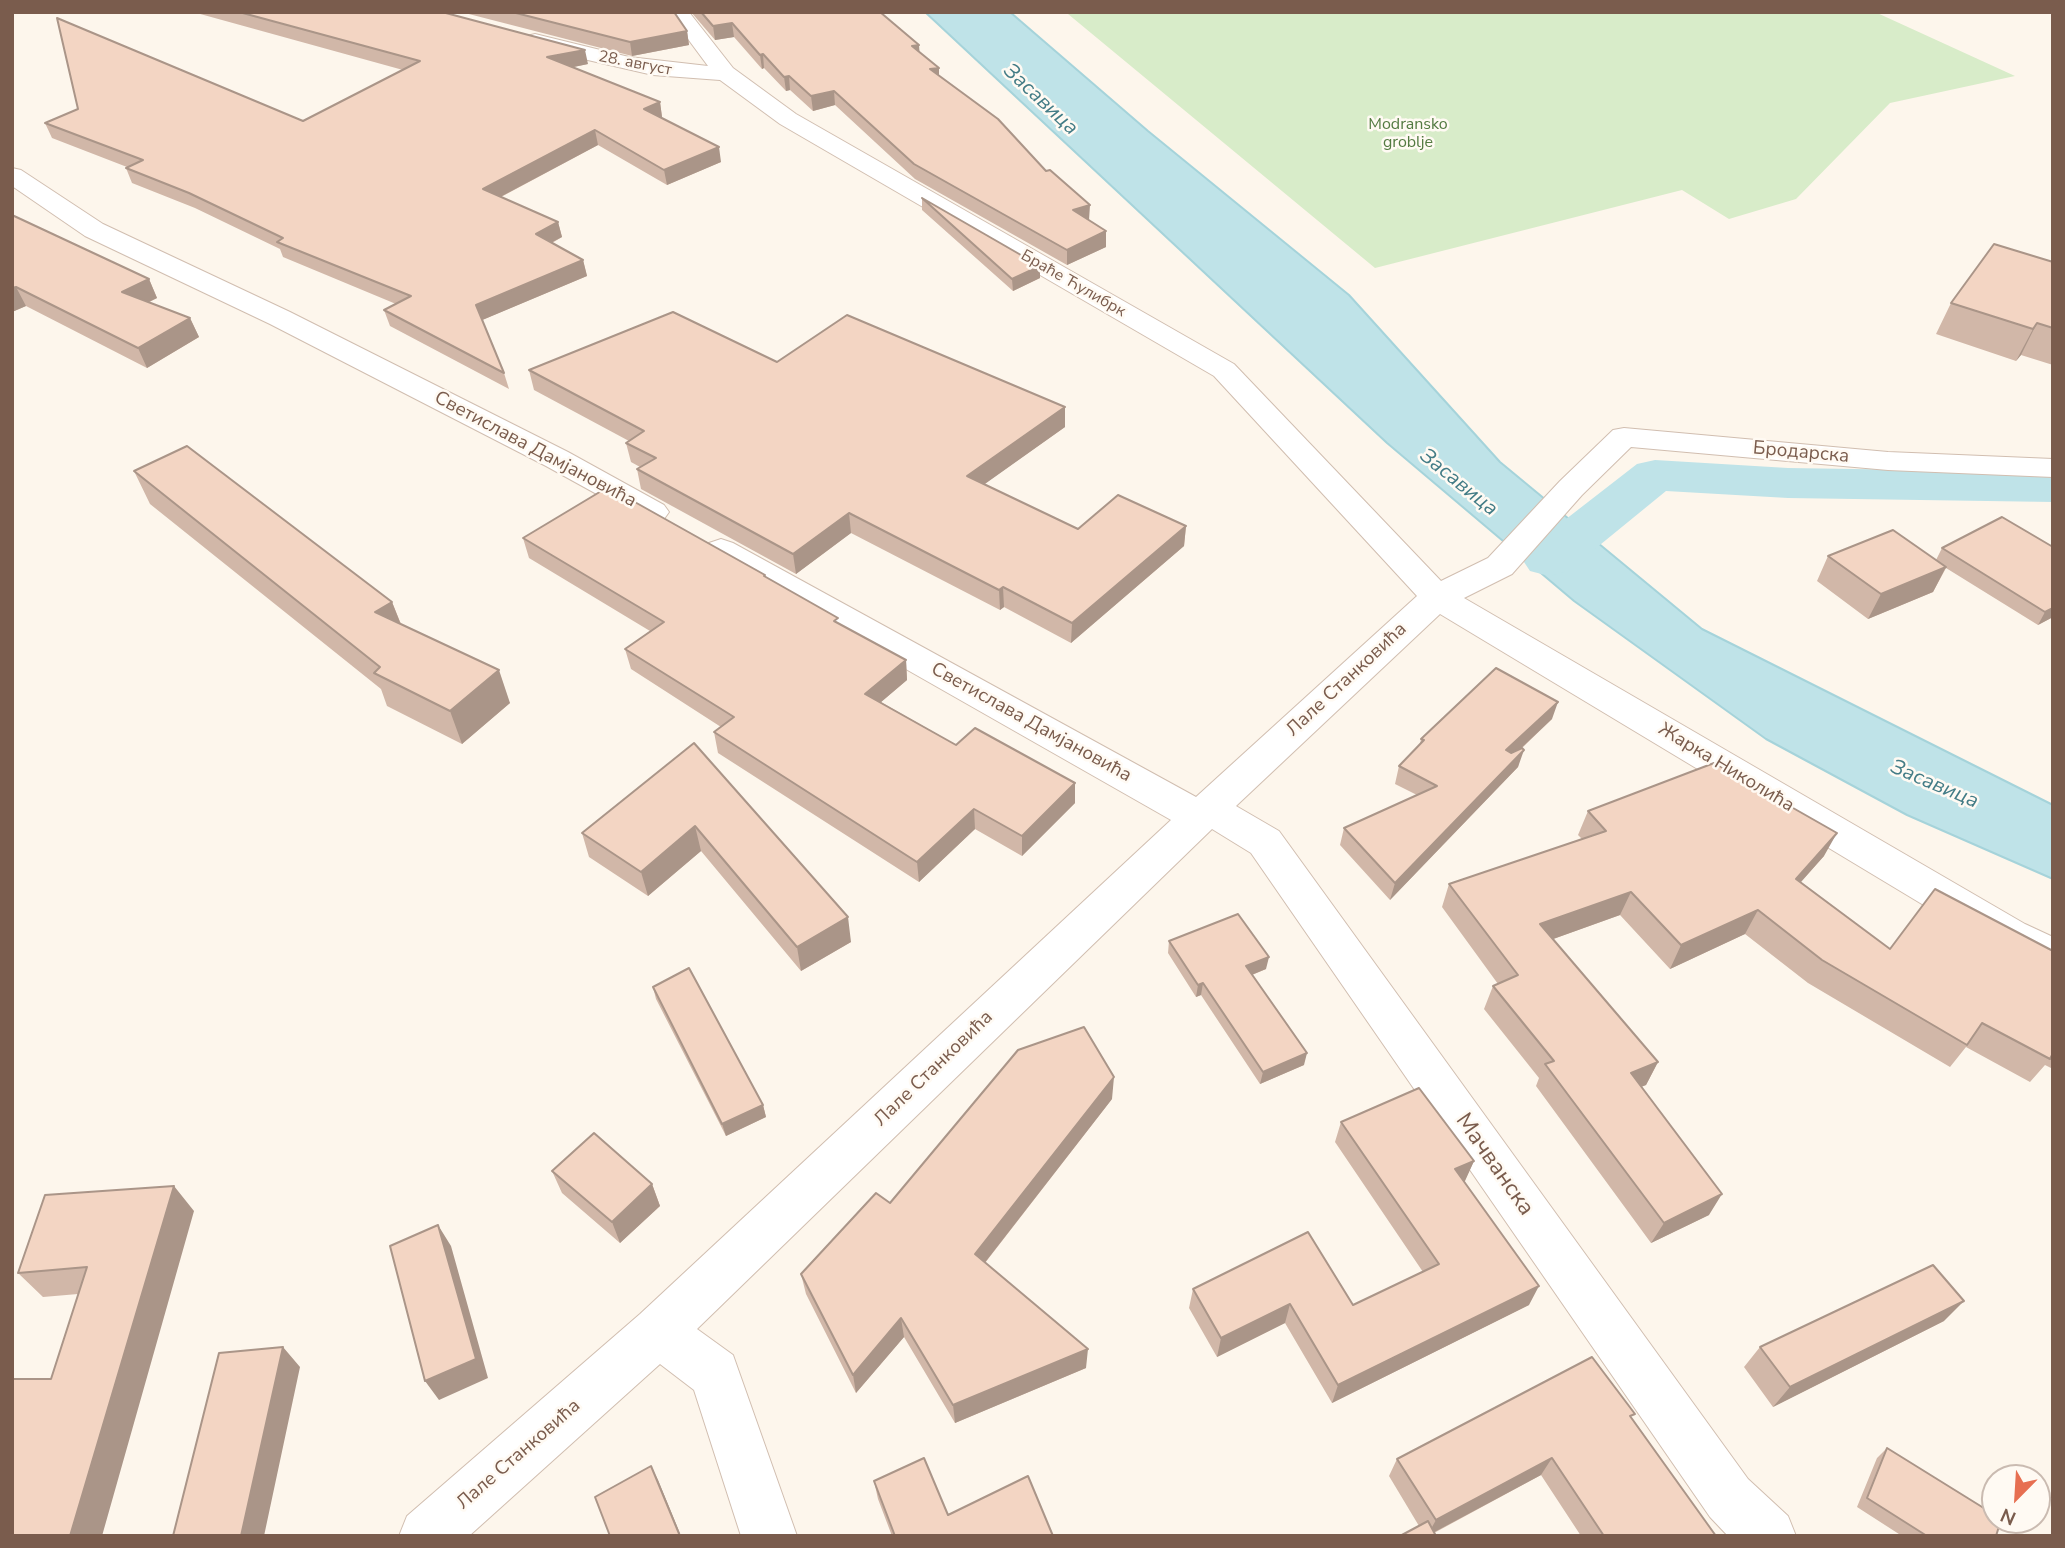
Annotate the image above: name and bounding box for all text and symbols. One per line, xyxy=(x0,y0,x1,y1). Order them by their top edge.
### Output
street label: 28. август xyxy=(597,47,673,81)
water label: Засавица xyxy=(997,59,1083,141)
park label: Modransko groblje xyxy=(1368,115,1448,153)
street label: Браће Ћулибрк xyxy=(1017,246,1129,322)
street label: Светислава Дамјановића xyxy=(430,387,640,513)
street label: Бродарска xyxy=(1752,437,1850,469)
water label: Засавица xyxy=(1414,444,1502,522)
street label: Лале Станковића xyxy=(1282,618,1412,742)
street label: Светислава Дамјановића xyxy=(927,658,1135,788)
street label: Жарка Николића xyxy=(1654,718,1798,818)
water label: Засавица xyxy=(1886,755,1982,815)
street label: Лале Станковића xyxy=(870,1006,998,1132)
street label: Мачванска xyxy=(1449,1109,1539,1221)
street label: Лале Станковића xyxy=(452,1395,586,1515)
north arrow xyxy=(1981,1464,2051,1534)
text: N xyxy=(1996,1502,2020,1531)

